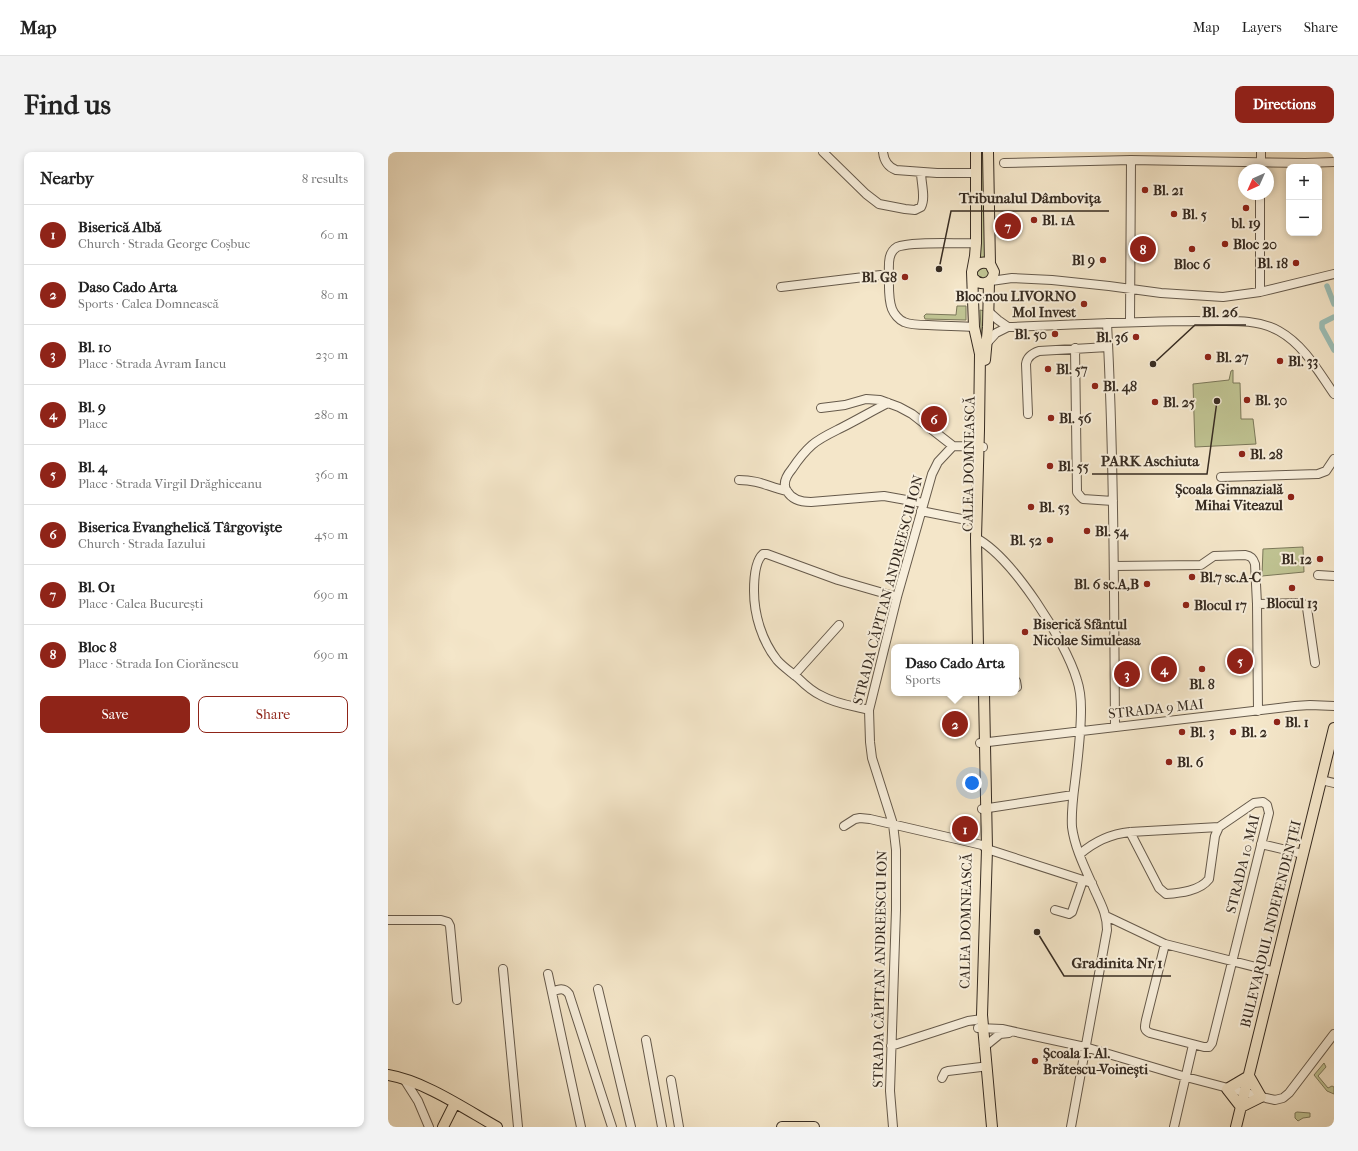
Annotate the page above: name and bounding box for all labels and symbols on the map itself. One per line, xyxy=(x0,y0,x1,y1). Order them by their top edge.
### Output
north arrow xyxy=(1238,164,1274,200)
place label: Bl. 21 xyxy=(1153,182,1184,199)
callout: Tribunalul Dâmbovița xyxy=(951,184,1109,211)
marker: Bl. 21 xyxy=(1140,185,1150,195)
text: Tribunalul Dâmbovița xyxy=(958,189,1102,207)
marker: bl. 19 xyxy=(1241,203,1251,213)
place label: Bl. 5 xyxy=(1182,206,1207,223)
marker: Bl. 5 xyxy=(1169,209,1179,219)
pin: 7 xyxy=(995,211,1021,241)
place label: Bl. 1A xyxy=(1042,212,1076,229)
marker: Bl. 1A xyxy=(1029,215,1039,225)
place label: bl. 19 xyxy=(1230,215,1261,232)
pin: 8 xyxy=(1130,234,1156,264)
place label: Bloc 20 xyxy=(1233,236,1277,253)
marker: Bloc 20 xyxy=(1220,239,1230,249)
marker: Bloc 6 xyxy=(1187,244,1197,254)
place label: Bl 9 xyxy=(1072,252,1095,269)
marker: Bl 9 xyxy=(1098,255,1108,265)
place label: Bl. 18 xyxy=(1257,255,1288,272)
place label: Bloc 6 xyxy=(1174,256,1211,273)
marker: Bl. 18 xyxy=(1291,258,1301,268)
place label: Bl. G8 xyxy=(861,269,897,286)
marker: Bl. G8 xyxy=(900,272,910,282)
place label: Bloc nou LIVORNO Mol Invest xyxy=(956,288,1077,321)
callout: Bl. 26 xyxy=(1195,298,1246,325)
marker: Bloc nou LIVORNO Mol Invest xyxy=(1079,299,1089,309)
text: Bl. 26 xyxy=(1202,303,1239,321)
place label: Bl. 50 xyxy=(1015,326,1047,343)
marker: Bl. 50 xyxy=(1050,329,1060,339)
place label: Bl. 36 xyxy=(1096,329,1128,346)
marker: Bl. 36 xyxy=(1131,332,1141,342)
place label: Bl. 27 xyxy=(1216,349,1249,366)
marker: Bl. 27 xyxy=(1203,352,1213,362)
place label: Bl. 33 xyxy=(1288,353,1318,370)
marker: Bl. 33 xyxy=(1275,356,1285,366)
place label: Bl. 57 xyxy=(1056,361,1088,378)
marker: Bl. 57 xyxy=(1043,364,1053,374)
place label: Bl. 48 xyxy=(1103,378,1137,395)
marker: Bl. 48 xyxy=(1090,381,1100,391)
place label: Bl. 30 xyxy=(1255,392,1287,409)
place label: Bl. 25 xyxy=(1163,394,1195,411)
street label: CALEA DOMNEASCĂ xyxy=(958,395,979,532)
marker: Bl. 30 xyxy=(1242,395,1252,405)
marker: Bl. 25 xyxy=(1150,397,1160,407)
pin: 6 xyxy=(921,404,947,434)
place label: Bl. 56 xyxy=(1059,410,1092,427)
marker: Bl. 56 xyxy=(1046,413,1056,423)
place label: Bl. 28 xyxy=(1250,446,1283,463)
callout: PARK Aschiuta xyxy=(1092,447,1207,474)
marker: Bl. 28 xyxy=(1237,449,1247,459)
text: PARK Aschiuta xyxy=(1101,452,1200,470)
place label: Bl. 55 xyxy=(1058,458,1089,475)
marker: Bl. 55 xyxy=(1045,461,1055,471)
street label: STRADA CĂPITAN ANDREESCU ION xyxy=(848,473,927,707)
place label: Școala Gimnazială Mihai Viteazul xyxy=(1175,481,1284,514)
marker: Școala Gimnazială Mihai Viteazul xyxy=(1286,492,1296,502)
place label: Bl. 53 xyxy=(1039,499,1070,516)
marker: Bl. 53 xyxy=(1026,502,1036,512)
place label: Bl. 54 xyxy=(1095,523,1129,540)
marker: Bl. 54 xyxy=(1082,526,1092,536)
place label: Bl. 52 xyxy=(1010,532,1042,549)
marker: Bl. 52 xyxy=(1045,535,1055,545)
place label: Bl. 12 xyxy=(1281,551,1312,568)
marker: Bl. 12 xyxy=(1315,554,1325,564)
place label: Bl.7 sc.A-C xyxy=(1200,569,1261,586)
marker: Bl.7 sc.A-C xyxy=(1187,572,1197,582)
place label: Bl. 6 sc.A,B xyxy=(1074,576,1139,593)
marker: Bl. 6 sc.A,B xyxy=(1142,579,1152,589)
marker: Blocul 13 xyxy=(1287,583,1297,593)
place label: Blocul 13 xyxy=(1266,595,1318,612)
place label: Blocul 17 xyxy=(1194,597,1247,614)
marker: Blocul 17 xyxy=(1181,600,1191,610)
place label: Biserică Sfântul Nicolae Simuleasa xyxy=(1033,616,1141,649)
marker: Biserică Sfântul Nicolae Simuleasa xyxy=(1020,627,1030,637)
pin: 5 xyxy=(1227,646,1253,676)
pin: 4 xyxy=(1151,654,1177,684)
pin: 3 xyxy=(1114,659,1140,689)
marker: Bl. 8 xyxy=(1197,664,1207,674)
place label: Bl. 8 xyxy=(1189,676,1215,693)
street label: STRADA 9 MAI xyxy=(1107,695,1205,722)
pin: 2 xyxy=(942,709,968,739)
place label: Bl. 1 xyxy=(1285,714,1309,731)
marker: Bl. 1 xyxy=(1272,717,1282,727)
place label: Bl. 3 xyxy=(1190,724,1215,741)
place label: Bl. 2 xyxy=(1241,724,1267,741)
marker: Bl. 3 xyxy=(1177,727,1187,737)
marker: Bl. 2 xyxy=(1228,727,1238,737)
place label: Bl. 6 xyxy=(1177,754,1204,771)
marker: Bl. 6 xyxy=(1164,757,1174,767)
your location xyxy=(962,773,982,793)
street label: STRADA 10 MAI xyxy=(1222,812,1264,915)
pin: 1 xyxy=(952,814,978,844)
street label: BULEVARDUL INDEPENDENȚEI xyxy=(1237,818,1305,1029)
street label: STRADA CĂPITAN ANDREESCU ION xyxy=(868,850,891,1088)
street label: CALEA DOMNEASCĂ xyxy=(955,852,976,989)
callout: Gradinita Nr 1 xyxy=(1064,949,1171,976)
text: Gradinita Nr 1 xyxy=(1071,954,1163,972)
place label: Școala I. Al. Brătescu-Voinești xyxy=(1043,1045,1149,1078)
marker: Școala I. Al. Brătescu-Voinești xyxy=(1030,1056,1040,1066)

